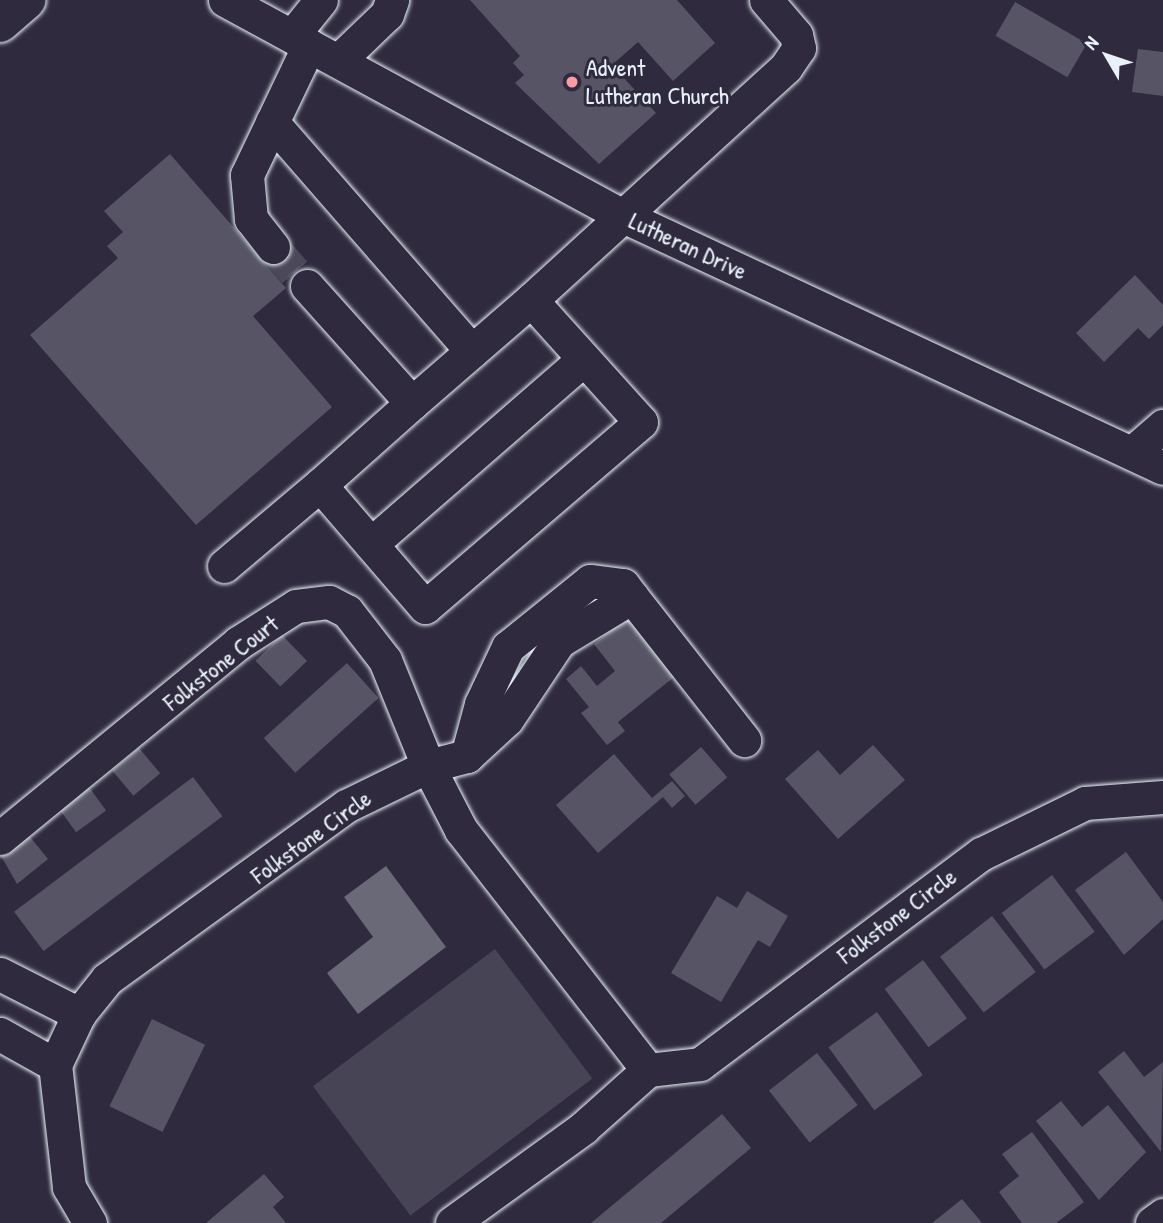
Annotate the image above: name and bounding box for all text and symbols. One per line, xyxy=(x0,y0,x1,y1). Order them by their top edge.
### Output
north arrow xyxy=(1072,21,1142,91)
text: N xyxy=(1077,31,1104,55)
place label: Advent Lutheran Church xyxy=(586,54,729,110)
marker: Advent Lutheran Church xyxy=(564,74,580,90)
street label: Lutheran Drive xyxy=(625,206,751,286)
street label: Folkstone Court xyxy=(158,609,284,717)
street label: Folkstone Circle xyxy=(245,784,377,890)
street label: Folkstone Circle xyxy=(832,862,962,970)

